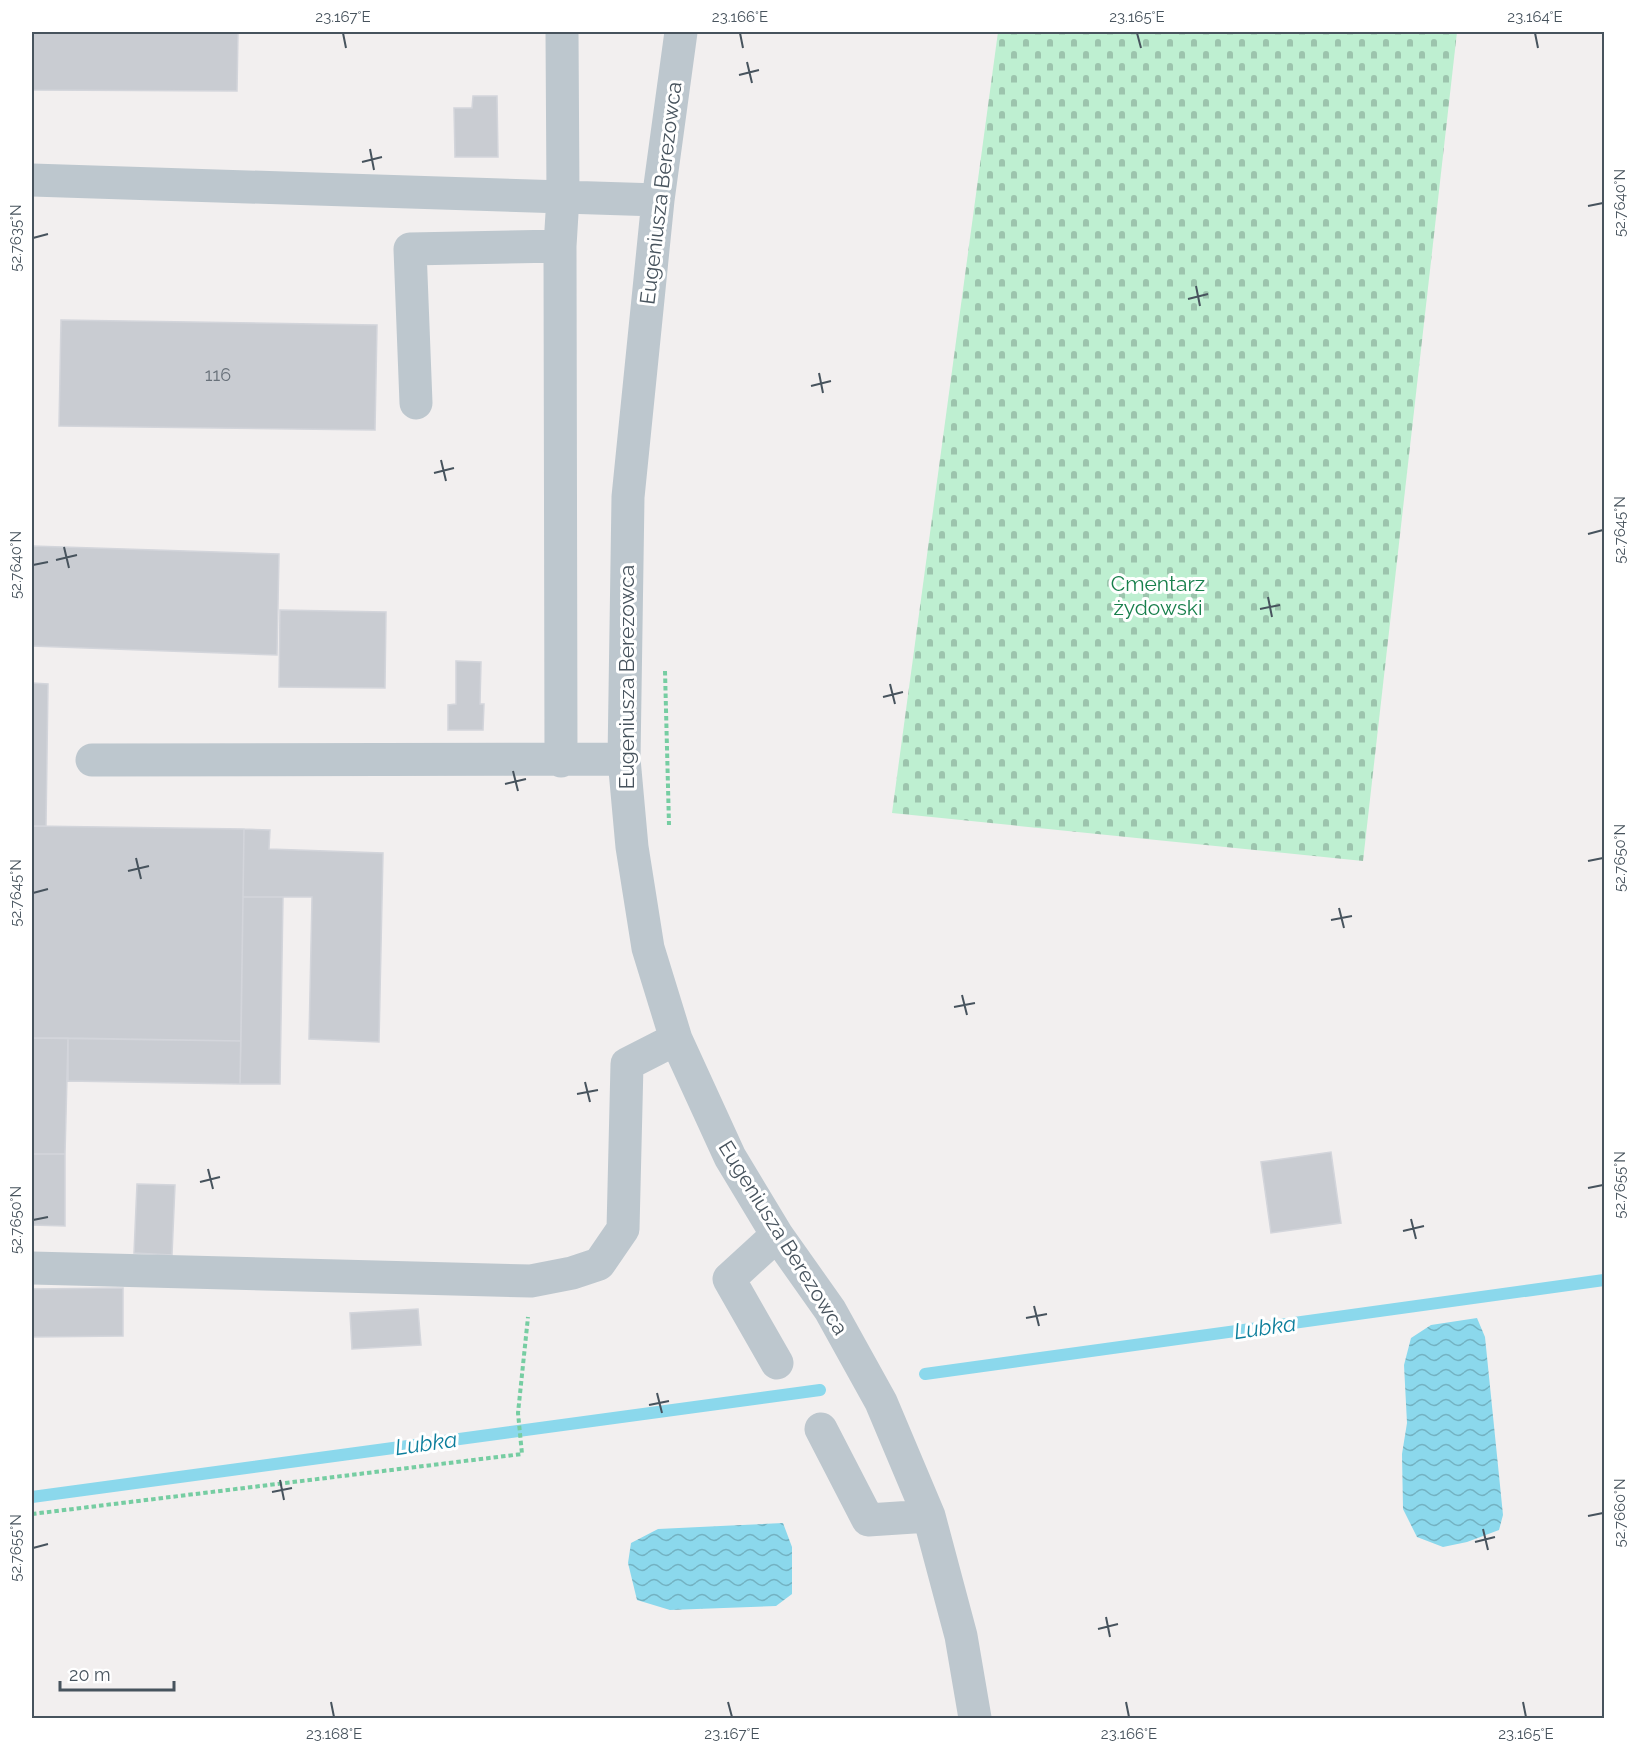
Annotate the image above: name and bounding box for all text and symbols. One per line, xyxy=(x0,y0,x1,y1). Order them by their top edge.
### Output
text: 23.167°E xyxy=(315,8,371,26)
text: 23.166°E xyxy=(712,8,768,26)
text: 23.165°E xyxy=(1109,8,1165,26)
text: 23.164°E xyxy=(1507,8,1563,26)
street label: Eugeniusza Berezowca xyxy=(634,80,687,306)
text: 52.7640°N xyxy=(1611,169,1629,237)
text: 52.7635°N xyxy=(7,204,25,272)
house number: 116 xyxy=(205,364,231,385)
text: 52.7645°N xyxy=(1611,496,1629,564)
text: 52.7640°N xyxy=(7,531,25,599)
street label: Eugeniusza Berezowca xyxy=(614,565,639,789)
park label: Cmentarz żydowski xyxy=(1111,571,1205,620)
text: 52.7650°N xyxy=(1611,824,1629,892)
text: 52.7645°N xyxy=(7,859,25,927)
street label: Eugeniusza Berezowca xyxy=(713,1136,853,1339)
text: 52.7655°N xyxy=(1611,1151,1629,1219)
text: 52.7650°N xyxy=(7,1186,25,1254)
water label: Lubka xyxy=(1232,1310,1298,1344)
water label: Lubka xyxy=(393,1426,459,1460)
text: 52.7660°N xyxy=(1611,1478,1629,1548)
text: 52.7655°N xyxy=(7,1514,25,1582)
scale bar xyxy=(60,1654,174,1692)
text: 20 m xyxy=(69,1664,111,1685)
text: 23.168°E xyxy=(306,1725,362,1743)
text: 23.167°E xyxy=(704,1725,760,1743)
text: 23.166°E xyxy=(1101,1725,1157,1743)
text: 23.165°E xyxy=(1498,1725,1554,1743)

